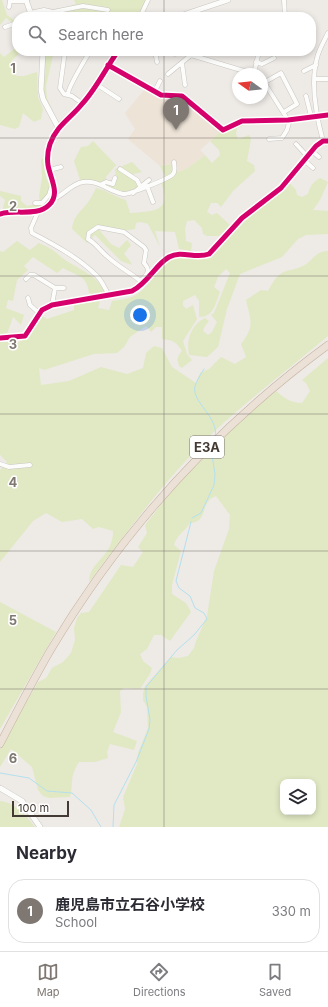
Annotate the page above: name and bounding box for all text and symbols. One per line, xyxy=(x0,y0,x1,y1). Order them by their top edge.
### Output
search box xyxy=(12,12,316,56)
icon: search xyxy=(26,23,48,45)
text: Search here xyxy=(58,25,144,44)
text: 1 xyxy=(10,60,16,76)
north arrow xyxy=(232,68,268,104)
pin: 1 xyxy=(163,97,189,130)
text: 2 xyxy=(9,198,17,214)
your location xyxy=(130,305,150,325)
text: 3 xyxy=(9,336,17,352)
road number: E3A xyxy=(190,436,224,458)
text: 4 xyxy=(9,474,18,490)
text: 5 xyxy=(9,612,17,628)
text: 6 xyxy=(9,750,17,766)
map controls xyxy=(280,779,316,815)
button: layers xyxy=(280,779,316,815)
scale bar xyxy=(12,799,69,818)
text: 100 m xyxy=(18,801,49,815)
text: Nearby xyxy=(16,843,77,863)
text: 鹿児島市立石谷小学校 xyxy=(55,895,205,914)
text: 1 xyxy=(27,903,33,919)
text: 330 m xyxy=(272,903,311,919)
text: School xyxy=(55,914,97,930)
tab: Map xyxy=(37,961,60,999)
tab: Directions xyxy=(133,961,186,999)
tab: Saved xyxy=(259,961,291,999)

